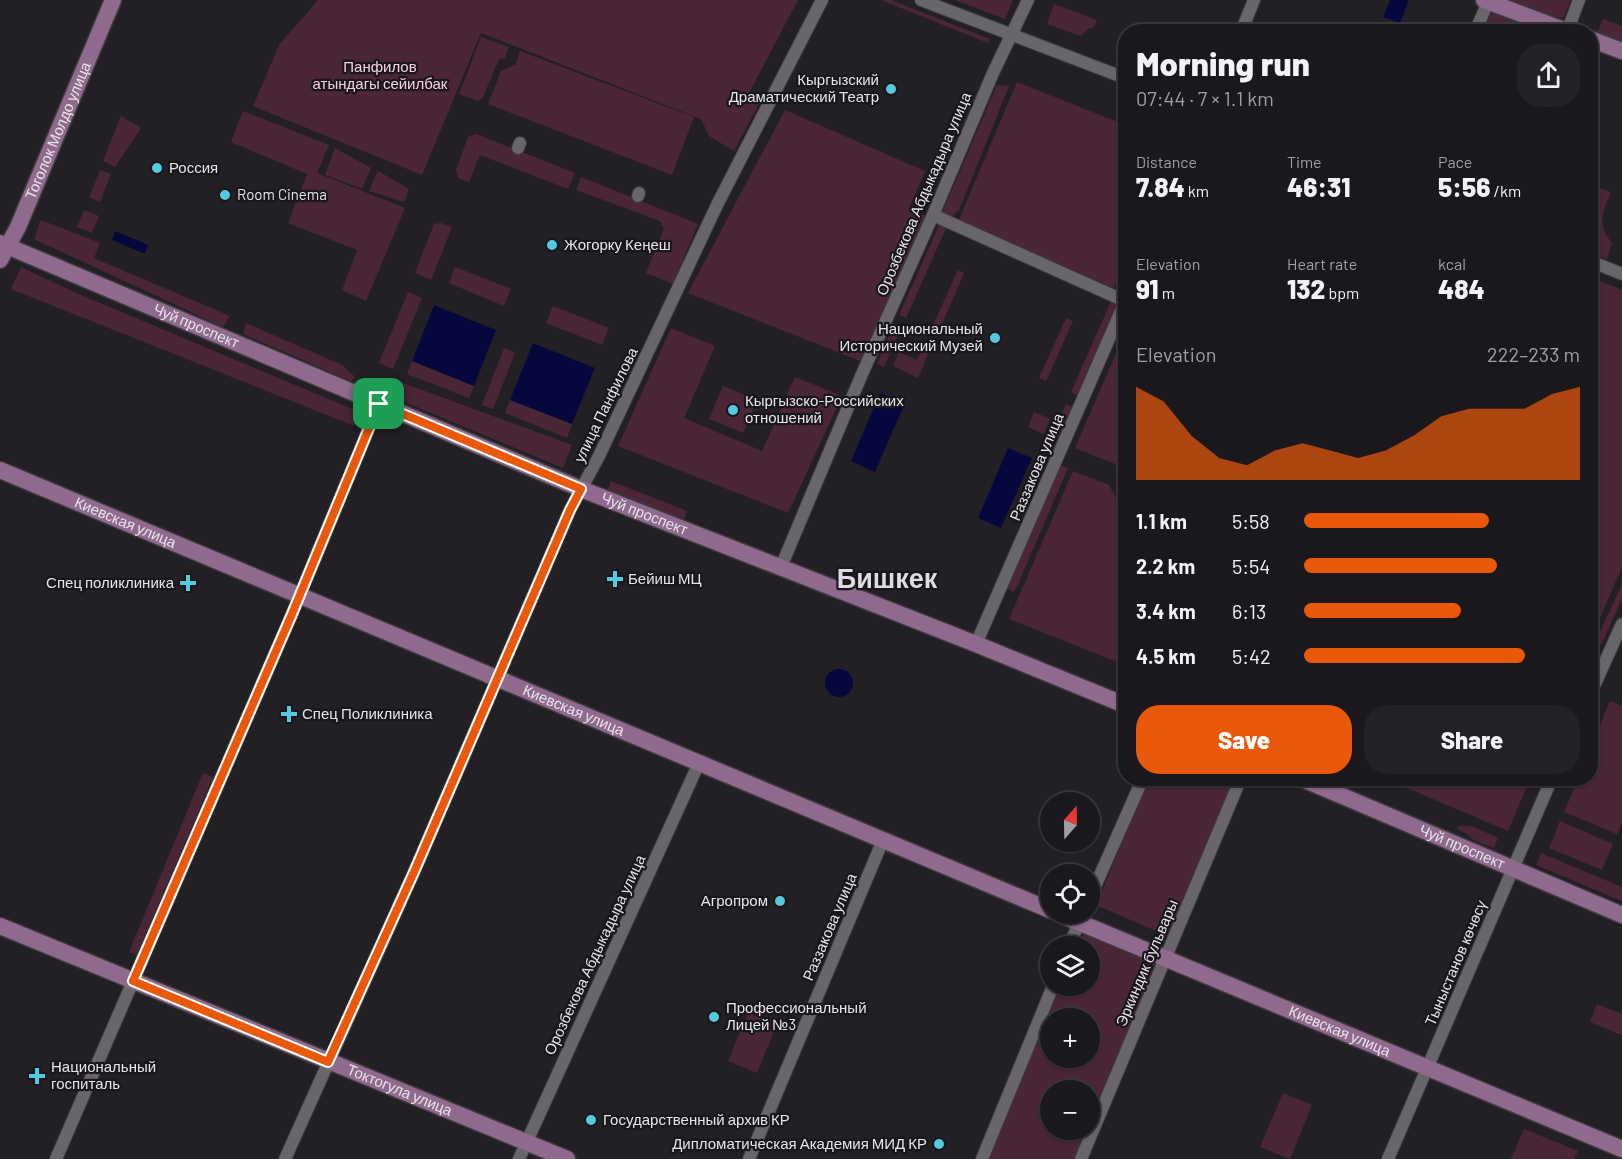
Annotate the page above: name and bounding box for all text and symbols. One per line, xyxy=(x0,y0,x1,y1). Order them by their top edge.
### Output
text: Morning run xyxy=(1136,43,1310,83)
button: share xyxy=(1517,44,1580,107)
park label: Панфилов атындагы сейилбак xyxy=(313,57,448,92)
street label: Тоголок Молдо улица xyxy=(21,58,94,202)
place label: Кыргызский Драматический Театр xyxy=(729,70,879,105)
marker: Кыргызский Драматический Театр xyxy=(884,82,898,96)
text: 07:44 · 7 × 1.1 km xyxy=(1136,86,1274,110)
street label: Орозбекова Абдыкадыра улица xyxy=(872,89,974,298)
text: Distance xyxy=(1136,152,1197,171)
text: Time xyxy=(1287,152,1322,171)
text: Pace xyxy=(1438,152,1472,171)
place label: Россия xyxy=(169,158,218,176)
marker: Россия xyxy=(150,161,164,175)
text: 7.84 xyxy=(1136,171,1185,202)
text: 46:31 xyxy=(1287,171,1351,202)
text: 5:56 xyxy=(1438,171,1490,202)
text: km xyxy=(1185,181,1209,200)
text: /km xyxy=(1490,181,1521,200)
place label: Room Cinema xyxy=(237,185,327,203)
marker: Room Cinema xyxy=(218,188,232,202)
place label: Жогорку Кеңеш xyxy=(564,235,671,253)
marker: Жогорку Кеңеш xyxy=(545,238,559,252)
text: Elevation xyxy=(1136,254,1200,273)
text: Heart rate xyxy=(1287,254,1357,273)
text: kcal xyxy=(1438,254,1466,273)
text: 91 xyxy=(1136,273,1159,304)
text: 132 xyxy=(1287,273,1325,304)
text: 484 xyxy=(1438,273,1485,304)
text: m xyxy=(1159,283,1175,302)
text: bpm xyxy=(1325,283,1359,302)
street label: Чуй проспект xyxy=(151,299,242,351)
place label: Национальный Исторический Музей xyxy=(839,319,983,354)
marker: Национальный Исторический Музей xyxy=(988,331,1002,345)
text: Elevation xyxy=(1136,342,1217,366)
text: 222–233 m xyxy=(1487,342,1580,366)
street label: улица Панфилова xyxy=(569,344,641,465)
pin xyxy=(353,378,404,429)
icon: arrive xyxy=(362,387,395,420)
place label: Кыргызско-Российских отношений xyxy=(745,391,904,426)
marker: Кыргызско-Российских отношений xyxy=(726,403,740,417)
street label: Раззакова улица xyxy=(1005,410,1067,523)
street label: Чуй проспект xyxy=(599,488,691,538)
street label: Киевская улица xyxy=(72,492,180,551)
text: 1.1 km xyxy=(1136,509,1187,533)
text: 5:58 xyxy=(1232,509,1270,533)
text: 2.2 km xyxy=(1136,554,1195,578)
text: 5:54 xyxy=(1232,554,1270,578)
district label: Бишкек xyxy=(837,561,938,593)
place label: Бейиш МЦ xyxy=(628,569,702,587)
marker: Бейиш МЦ xyxy=(606,570,624,588)
place label: Спец поликлиника xyxy=(46,573,175,591)
marker: Спец поликлиника xyxy=(179,574,197,592)
text: 3.4 km xyxy=(1136,599,1196,623)
text: 6:13 xyxy=(1232,599,1266,623)
text: 4.5 km xyxy=(1136,644,1196,668)
text: 5:42 xyxy=(1232,644,1271,668)
street label: Киевская улица xyxy=(521,680,628,739)
place label: Спец Поликлиника xyxy=(302,704,433,722)
marker: Спец Поликлиника xyxy=(280,705,298,723)
button: Save xyxy=(1136,705,1352,774)
button: Share xyxy=(1364,705,1580,774)
north arrow xyxy=(1040,792,1100,852)
map controls xyxy=(1040,792,1100,1140)
street label: Чуй проспект xyxy=(1417,820,1508,872)
street label: Орозбекова Абдыкадыра улица xyxy=(540,851,649,1058)
button: locate xyxy=(1040,864,1100,924)
street label: Раззакова улица xyxy=(798,870,860,983)
place label: Агропром xyxy=(701,891,768,909)
marker: Агропром xyxy=(773,894,787,908)
street label: Эркиндик бульвары xyxy=(1111,896,1181,1029)
street label: Тыныстанов көчөсү xyxy=(1421,897,1490,1028)
button: layers xyxy=(1040,936,1100,996)
place label: Профессиональный Лицей №3 xyxy=(726,998,867,1033)
street label: Киевская улица xyxy=(1286,1001,1394,1060)
button: + xyxy=(1040,1008,1100,1068)
marker: Профессиональный Лицей №3 xyxy=(707,1010,721,1024)
place label: Национальный госпиталь xyxy=(51,1057,156,1092)
street label: Токтогула улица xyxy=(345,1060,456,1119)
marker: Национальный госпиталь xyxy=(28,1067,46,1085)
button: − xyxy=(1040,1080,1100,1140)
place label: Государственный архив КР xyxy=(603,1110,790,1128)
marker: Государственный архив КР xyxy=(584,1113,598,1127)
place label: Дипломатическая Академия МИД КР xyxy=(672,1134,927,1152)
marker: Дипломатическая Академия МИД КР xyxy=(932,1137,946,1151)

